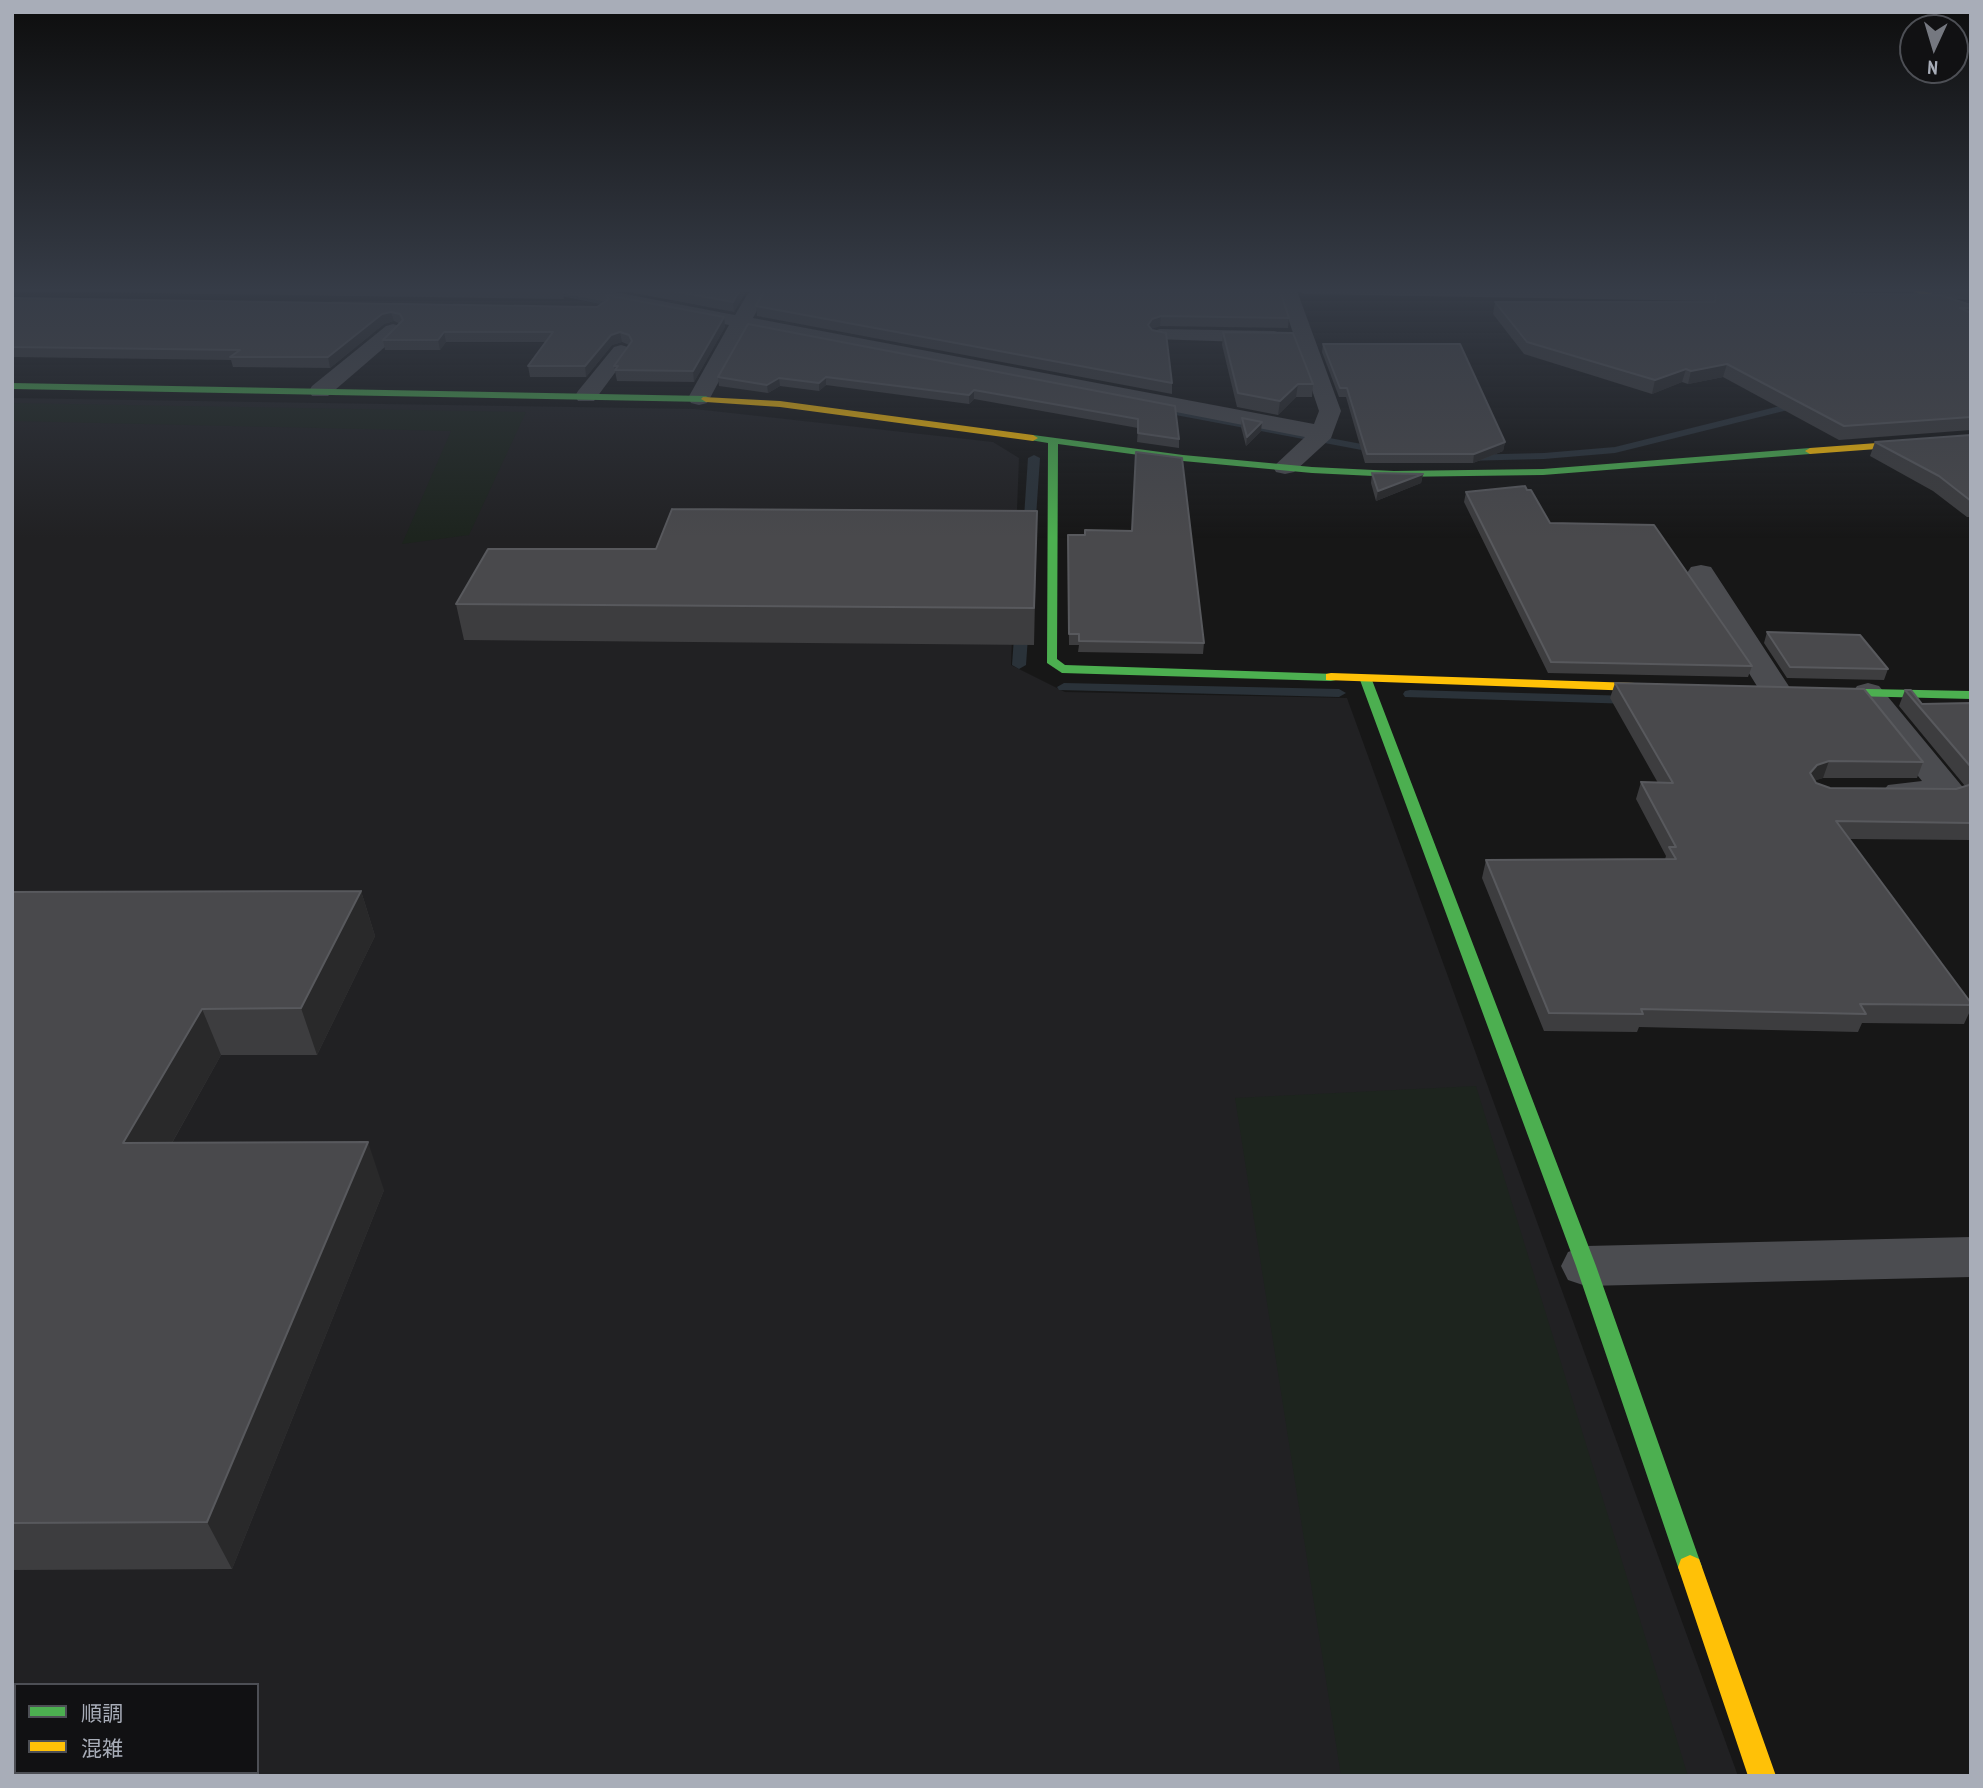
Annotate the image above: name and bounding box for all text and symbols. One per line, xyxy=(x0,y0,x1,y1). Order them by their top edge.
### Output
north arrow xyxy=(1899,14,1969,84)
text: N xyxy=(1927,56,1939,80)
legend xyxy=(14,1683,259,1774)
text: 順調 xyxy=(81,1700,123,1727)
text: 混雑 xyxy=(81,1735,123,1762)

